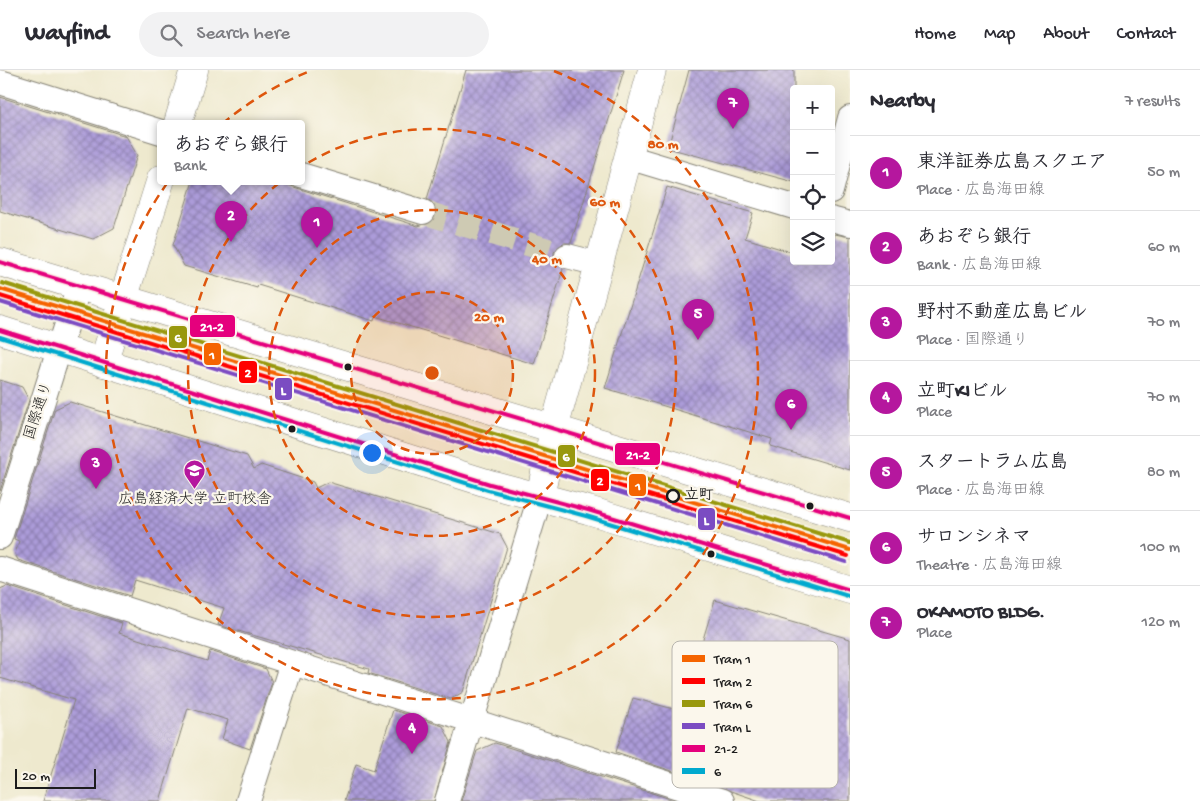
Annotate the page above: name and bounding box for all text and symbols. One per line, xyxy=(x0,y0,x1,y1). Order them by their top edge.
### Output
search box xyxy=(139,12,489,57)
text: Wayfind xyxy=(25,20,109,49)
icon: search xyxy=(157,21,185,49)
text: Search here xyxy=(197,23,290,46)
text: Home xyxy=(914,24,956,45)
text: Map xyxy=(984,24,1015,45)
text: About xyxy=(1043,24,1089,45)
text: Contact xyxy=(1117,24,1175,45)
map controls xyxy=(790,85,835,265)
button: + xyxy=(790,85,835,130)
pin: 7 xyxy=(717,88,749,129)
text: Nearby xyxy=(870,90,935,115)
text: 7 results xyxy=(1125,93,1180,112)
popup xyxy=(157,120,305,185)
button: − xyxy=(790,130,835,175)
text: あおぞら銀行 xyxy=(174,135,288,158)
text: 80 m xyxy=(648,136,679,154)
text: 東洋証券広島スクエア xyxy=(917,152,1107,175)
text: Bank xyxy=(174,158,206,177)
text: 1 xyxy=(883,164,889,183)
text: 50 m xyxy=(1147,164,1180,183)
button: locate xyxy=(790,175,835,220)
text: Place · 広島海田線 xyxy=(917,182,1045,201)
text: 60 m xyxy=(590,194,621,212)
pin: 2 xyxy=(215,201,247,242)
pin: 1 xyxy=(301,207,333,248)
button: layers xyxy=(790,220,835,265)
text: あおぞら銀行 xyxy=(917,227,1031,250)
text: 2 xyxy=(882,239,890,258)
text: 60 m xyxy=(1148,239,1180,258)
text: 40 m xyxy=(531,251,562,269)
text: Bank · 広島海田線 xyxy=(917,257,1041,276)
pin: 5 xyxy=(682,299,714,340)
text: 野村不動産広島ビル xyxy=(917,302,1088,325)
text: 20 m xyxy=(474,309,504,327)
line badge: 21-2 xyxy=(189,314,236,338)
text: 3 xyxy=(882,314,890,333)
text: 70 m xyxy=(1147,314,1180,333)
text: 21-2 xyxy=(200,320,224,337)
line badge: 6 xyxy=(168,325,188,349)
text: 6 xyxy=(174,331,182,348)
text: Place · 国際通り xyxy=(917,332,1029,351)
line badge: 1 xyxy=(203,342,222,366)
text: 1 xyxy=(208,348,215,365)
line badge: 2 xyxy=(238,360,258,384)
unlabelled marker xyxy=(343,362,353,372)
centre of rings xyxy=(423,364,441,382)
text: 2 xyxy=(245,366,252,383)
line badge: L xyxy=(274,377,293,401)
street label: 国際通り xyxy=(20,379,57,442)
text: 立町KIビル xyxy=(917,381,1008,404)
text: L xyxy=(280,383,286,400)
pin: 6 xyxy=(775,389,807,430)
text: 4 xyxy=(882,389,890,408)
text: 70 m xyxy=(1147,389,1180,408)
text: Place xyxy=(917,404,952,423)
unlabelled marker xyxy=(287,424,297,434)
your location xyxy=(359,440,385,466)
line badge: 21-2 xyxy=(614,442,661,466)
line badge: 6 xyxy=(557,444,576,468)
pin: 3 xyxy=(80,448,112,489)
text: 21-2 xyxy=(626,448,650,465)
text: 6 xyxy=(562,450,570,467)
text: スタートラム広島 xyxy=(917,452,1068,475)
school or university icon: 広島経済大学 立町校舎 xyxy=(183,459,207,490)
text: 5 xyxy=(882,464,890,483)
text: 80 m xyxy=(1147,464,1180,483)
line badge: 2 xyxy=(590,468,610,492)
line badge: 1 xyxy=(628,473,647,497)
text: 2 xyxy=(597,474,604,491)
text: 1 xyxy=(634,479,641,496)
text: Place · 広島海田線 xyxy=(917,482,1045,501)
place label: 立町 xyxy=(684,486,714,505)
marker: 立町 xyxy=(666,489,680,503)
place label: 広島経済大学 立町校舎 xyxy=(118,490,272,509)
unlabelled marker xyxy=(805,501,815,511)
line badge: L xyxy=(697,507,716,531)
text: L xyxy=(703,513,709,530)
text: サロンシネマ xyxy=(917,527,1031,550)
text: 6 xyxy=(882,539,890,558)
text: 100 m xyxy=(1140,539,1180,558)
unlabelled marker xyxy=(706,549,716,559)
text: Theatre · 広島海田線 xyxy=(917,557,1062,576)
text: OKAMOTO BLDG. xyxy=(917,602,1045,625)
text: 7 xyxy=(882,614,890,633)
text: 120 m xyxy=(1141,614,1180,633)
text: Place xyxy=(917,625,952,644)
legend xyxy=(672,641,838,788)
text: Tram 1 xyxy=(713,652,751,669)
text: Tram 2 xyxy=(713,675,752,692)
text: Tram 6 xyxy=(713,697,753,714)
pin: 4 xyxy=(396,713,428,754)
text: Tram L xyxy=(713,720,751,737)
text: 21-2 xyxy=(714,742,738,759)
text: 6 xyxy=(714,765,722,782)
scale bar xyxy=(15,766,96,789)
text: 20 m xyxy=(22,769,50,786)

